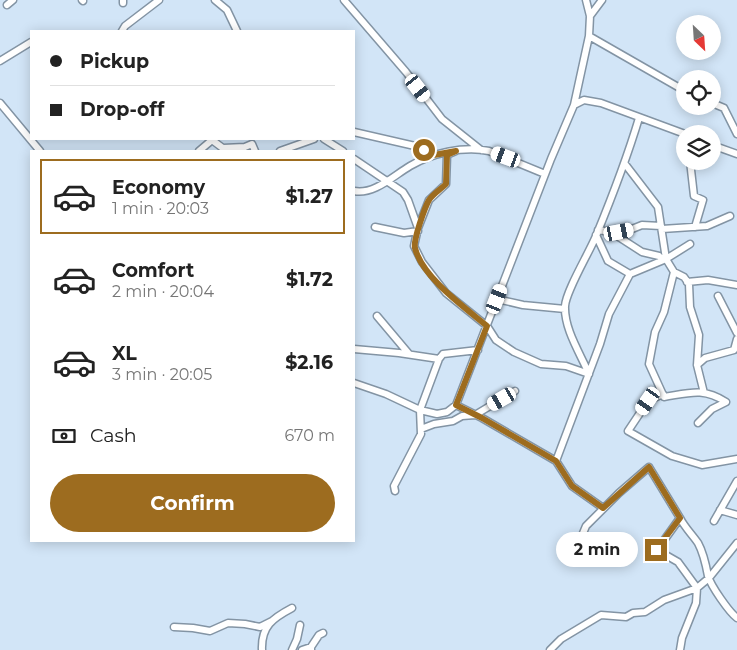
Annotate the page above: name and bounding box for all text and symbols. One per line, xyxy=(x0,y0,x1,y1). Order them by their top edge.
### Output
north arrow xyxy=(676,15,721,60)
map controls xyxy=(676,15,721,170)
text: Pickup xyxy=(80,50,149,73)
button: locate xyxy=(676,70,721,115)
car xyxy=(402,72,433,104)
text: Drop-off xyxy=(80,98,164,121)
button: layers xyxy=(676,125,721,170)
route start xyxy=(413,139,435,161)
car xyxy=(489,145,522,169)
icon: car xyxy=(52,174,97,219)
text: Economy xyxy=(112,176,205,199)
text: $1.27 xyxy=(285,185,333,208)
text: 1 min · 20:03 xyxy=(112,199,209,218)
car xyxy=(602,222,635,242)
icon: car xyxy=(52,257,97,302)
text: Comfort xyxy=(112,259,194,282)
text: $1.72 xyxy=(286,268,333,291)
text: 2 min · 20:04 xyxy=(112,282,214,301)
car xyxy=(484,282,509,316)
icon: car xyxy=(52,340,97,385)
text: XL xyxy=(112,342,137,365)
text: $2.16 xyxy=(285,351,333,374)
text: 3 min · 20:05 xyxy=(112,365,212,384)
car xyxy=(633,384,662,418)
car xyxy=(485,385,518,413)
icon: cash xyxy=(50,422,78,450)
text: Cash xyxy=(90,424,137,447)
text: 670 m xyxy=(285,426,335,445)
button: Confirm xyxy=(50,474,335,532)
callout: 2 min xyxy=(556,532,638,568)
route end xyxy=(645,539,667,561)
text: 2 min xyxy=(574,540,620,559)

